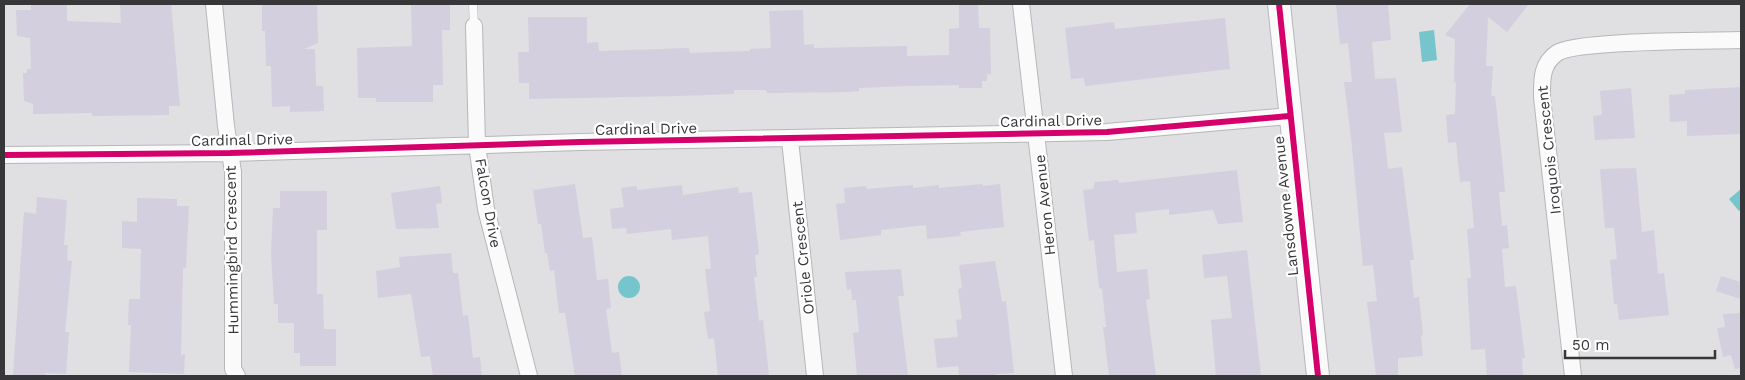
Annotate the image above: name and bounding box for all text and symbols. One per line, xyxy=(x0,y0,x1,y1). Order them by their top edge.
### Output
street label: Iroquois Crescent xyxy=(1533,84,1565,215)
street label: Cardinal Drive xyxy=(1000,111,1102,131)
street label: Cardinal Drive xyxy=(595,119,697,139)
street label: Cardinal Drive xyxy=(191,130,293,150)
street label: Lansdowne Avenue xyxy=(1270,135,1302,277)
street label: Heron Avenue xyxy=(1031,154,1059,256)
street label: Falcon Drive xyxy=(471,157,505,249)
street label: Hummingbird Crescent xyxy=(222,165,242,335)
street label: Oriole Crescent xyxy=(788,200,818,316)
scale bar xyxy=(1565,328,1715,360)
text: 50 m xyxy=(1572,336,1609,354)

